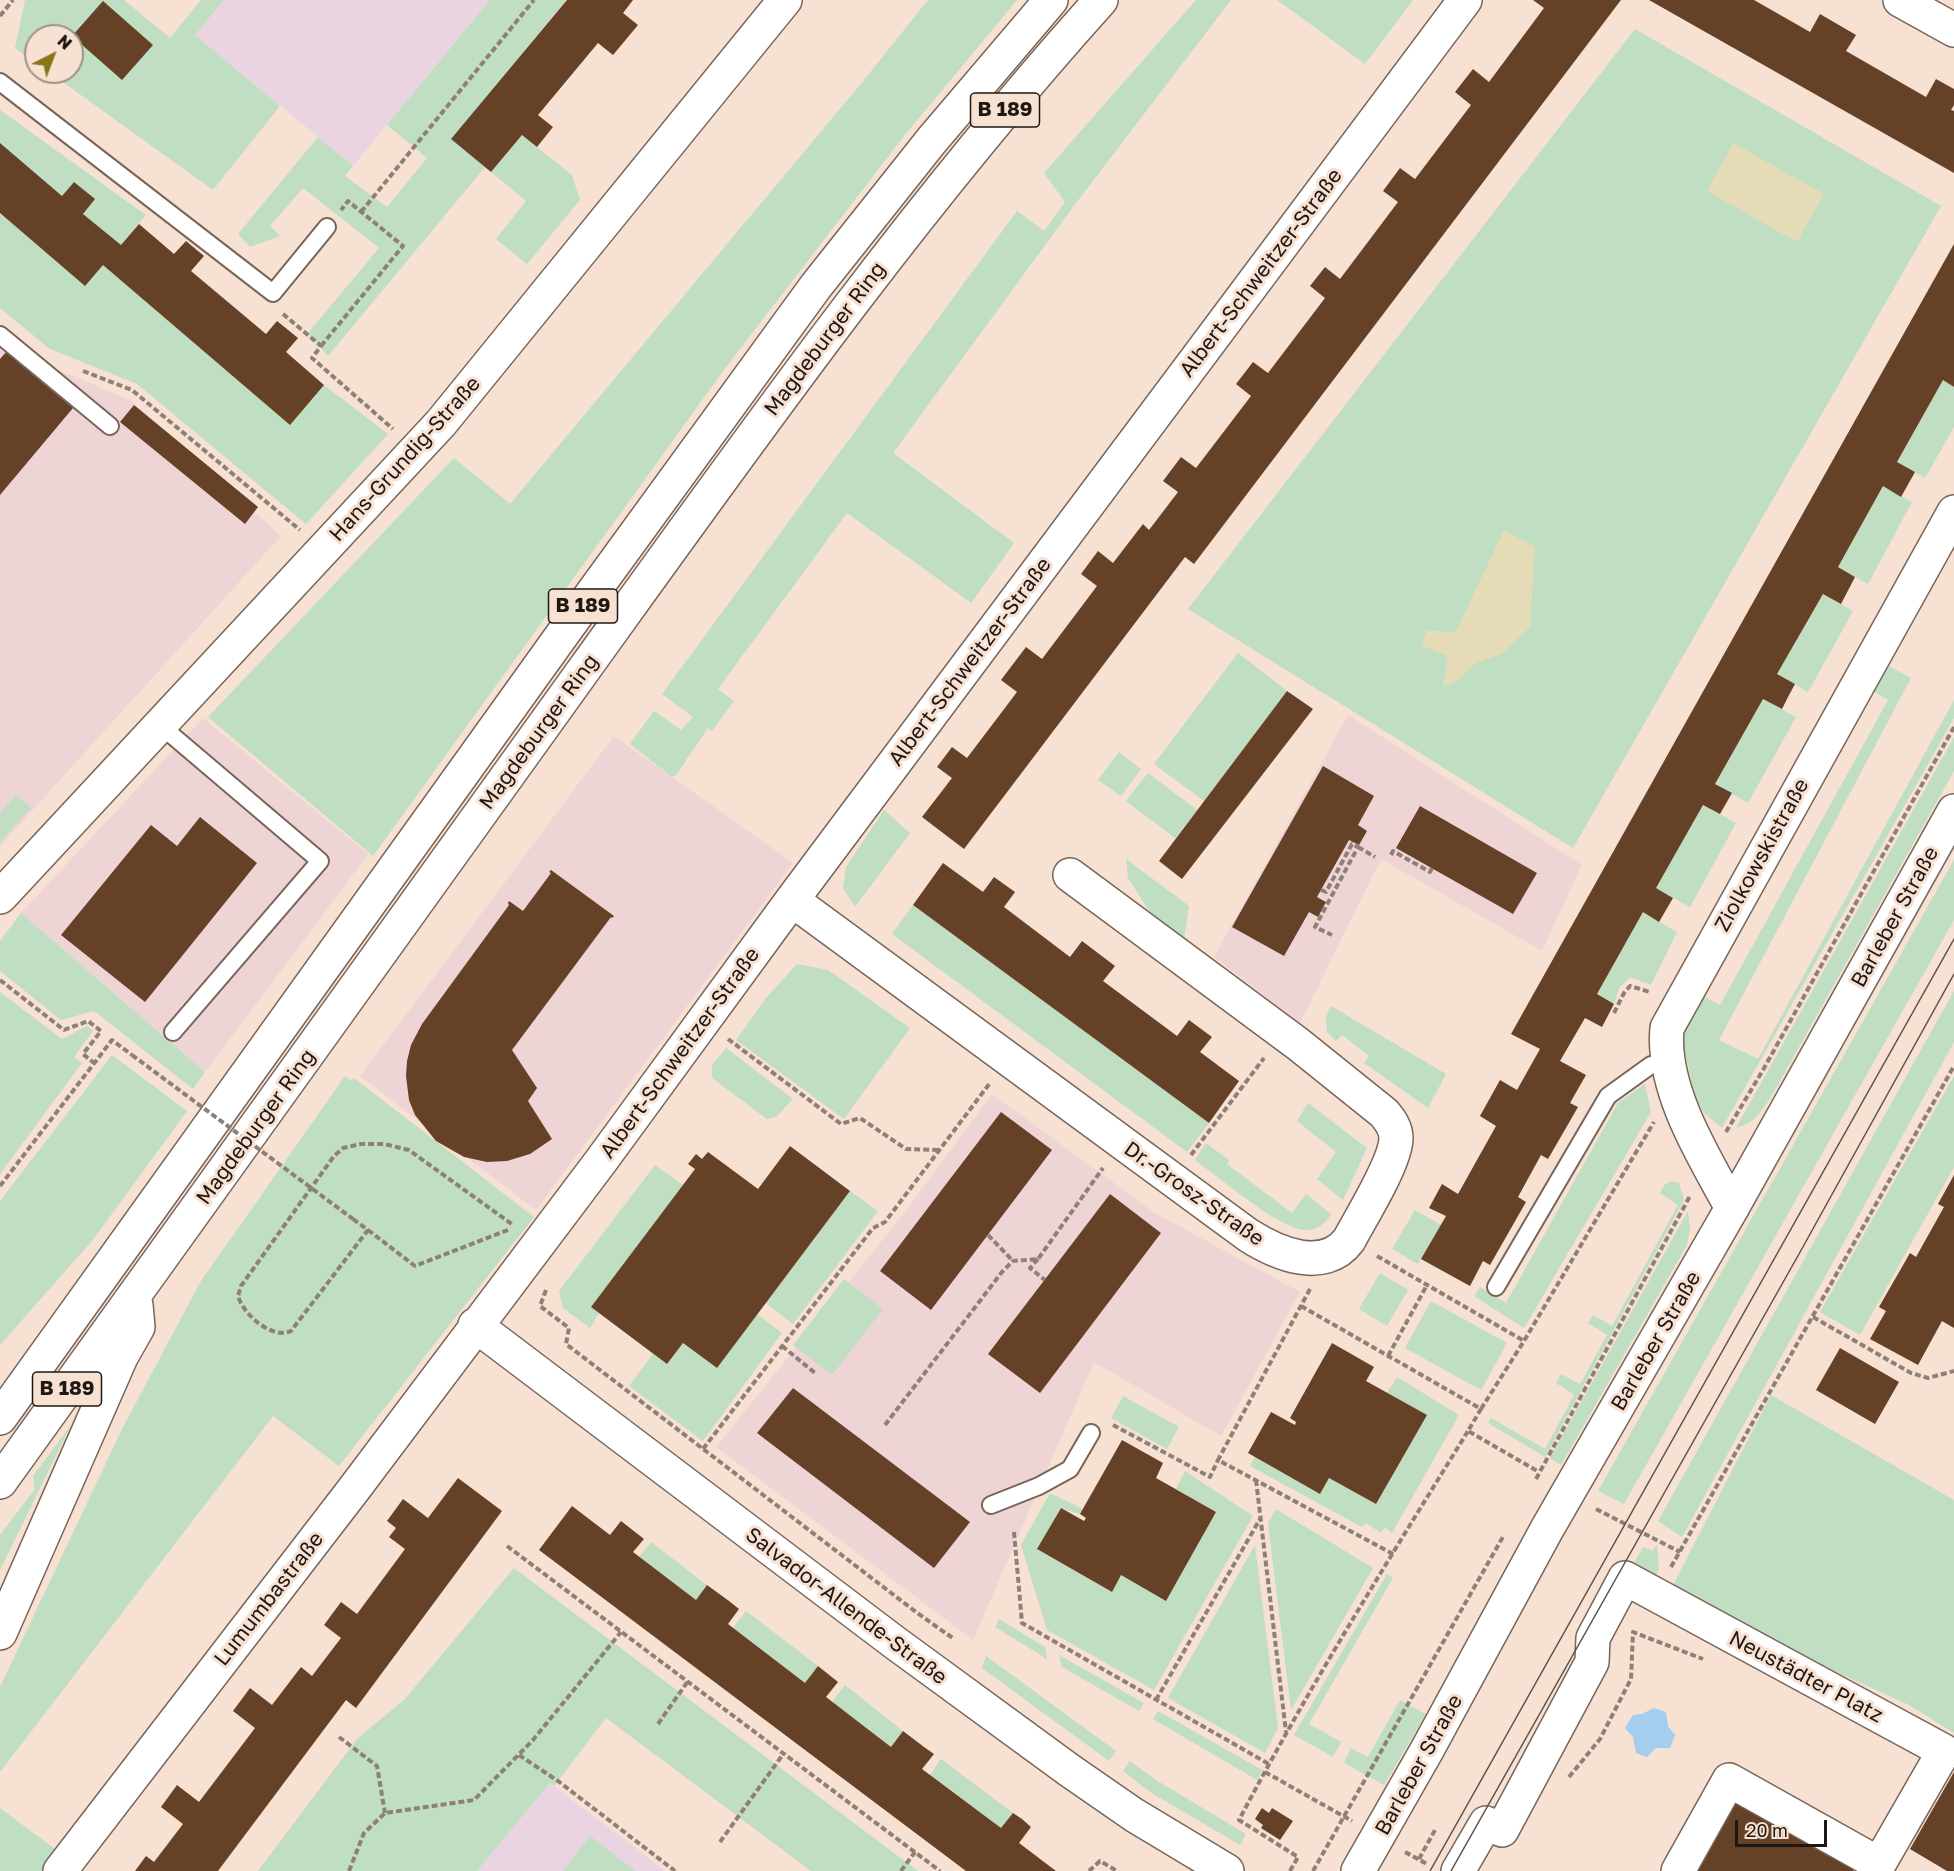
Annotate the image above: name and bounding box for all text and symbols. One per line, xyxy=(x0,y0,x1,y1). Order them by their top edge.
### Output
north arrow xyxy=(24,24,84,84)
text: N xyxy=(53,31,76,54)
road number: B 189 xyxy=(970,93,1040,127)
street label: Albert-Schweitzer-Straße xyxy=(1174,164,1348,382)
street label: Magdeburger Ring xyxy=(759,257,891,421)
street label: Hans-Grundig-Straße xyxy=(324,371,486,547)
street label: Albert-Schweitzer-Straße xyxy=(883,553,1057,771)
road number: B 189 xyxy=(548,589,618,623)
street label: Magdeburger Ring xyxy=(474,649,604,815)
street label: Ziolkowskistraße xyxy=(1710,774,1814,936)
street label: Barleber Straße xyxy=(1846,842,1944,992)
street label: Albert-Schweitzer-Straße xyxy=(595,943,765,1163)
street label: Magdeburger Ring xyxy=(191,1044,321,1210)
street label: Dr.-Grosz-Straße xyxy=(1119,1136,1269,1252)
street label: Barleber Straße xyxy=(1606,1267,1706,1415)
road number: B 189 xyxy=(32,1372,101,1406)
street label: Salvador-Allende-Straße xyxy=(740,1522,952,1690)
street label: Lumumbastraße xyxy=(209,1527,329,1671)
street label: Neustädter Platz xyxy=(1725,1626,1887,1728)
street label: Barleber Straße xyxy=(1370,1690,1468,1840)
scale bar xyxy=(1738,1808,1830,1846)
text: 20 m xyxy=(1746,1819,1788,1841)

